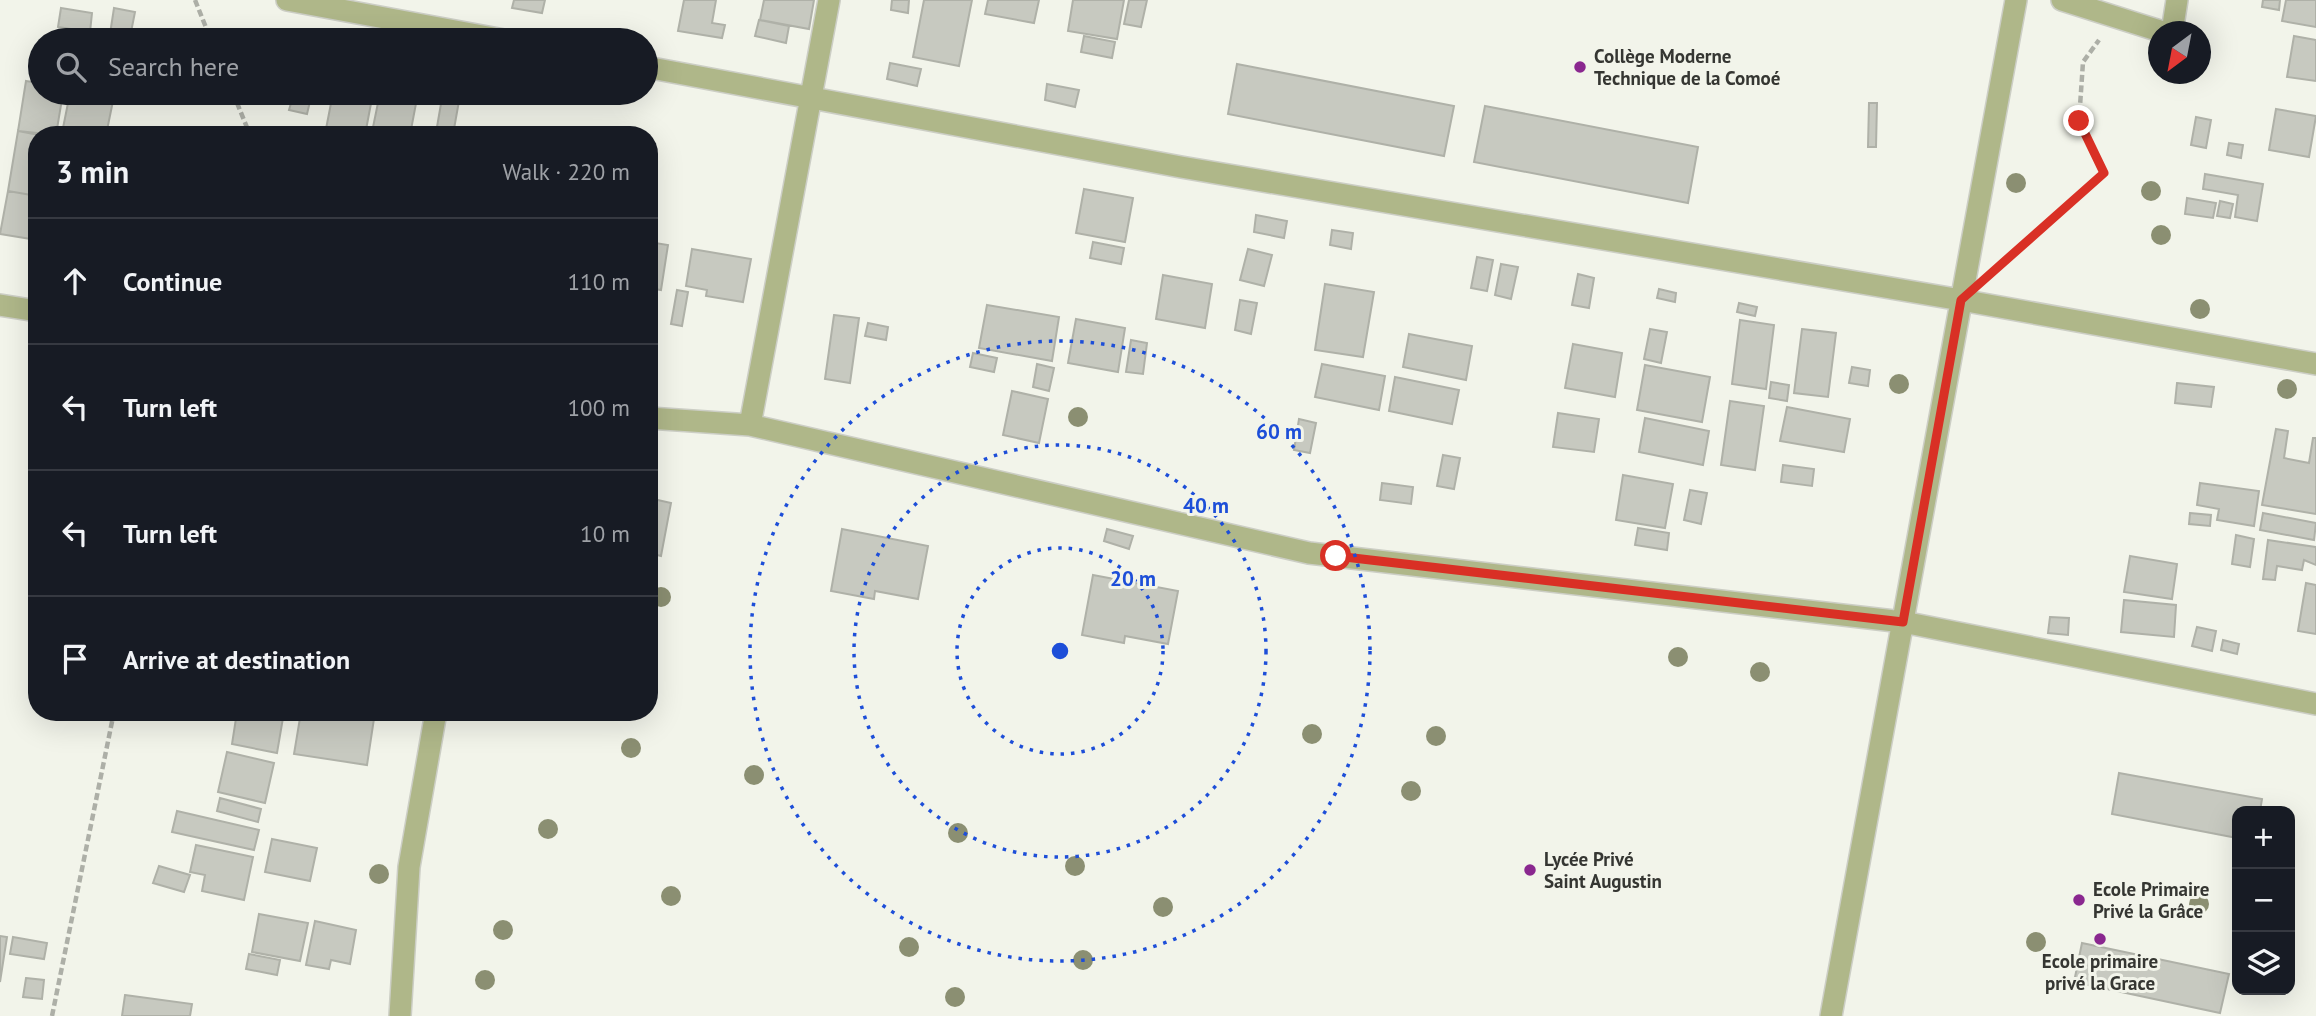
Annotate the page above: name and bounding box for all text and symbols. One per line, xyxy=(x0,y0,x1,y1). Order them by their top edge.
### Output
north arrow xyxy=(2148,21,2211,84)
search box xyxy=(28,28,658,105)
place label: Collège Moderne Technique de la Comoé xyxy=(1594,44,1780,90)
icon: search xyxy=(52,48,90,86)
text: Search here xyxy=(108,50,239,83)
marker: Collège Moderne Technique de la Comoé xyxy=(1572,59,1588,75)
route end xyxy=(2063,105,2094,136)
text: 3 min xyxy=(56,152,129,191)
text: Walk · 220 m xyxy=(503,157,630,186)
icon: ahead xyxy=(56,262,94,300)
text: Continue xyxy=(123,265,222,298)
text: 110 m xyxy=(568,267,630,296)
icon: left xyxy=(56,388,94,426)
text: Turn left xyxy=(123,391,217,424)
text: 100 m xyxy=(568,393,630,422)
text: 60 m xyxy=(1256,418,1302,445)
text: 40 m xyxy=(1183,492,1229,519)
icon: left xyxy=(56,514,94,552)
text: Turn left xyxy=(123,517,217,550)
text: 10 m xyxy=(580,519,630,548)
route start xyxy=(1320,540,1351,571)
text: 20 m xyxy=(1110,565,1156,592)
centre of rings xyxy=(1048,639,1072,663)
icon: arrive xyxy=(56,640,94,678)
text: Arrive at destination xyxy=(123,643,350,676)
map controls xyxy=(2232,806,2295,995)
button: + xyxy=(2232,806,2295,869)
place label: Lycée Privé Saint Augustin xyxy=(1544,847,1662,893)
marker: Lycée Privé Saint Augustin xyxy=(1522,862,1538,878)
button: − xyxy=(2232,869,2295,932)
place label: Ecole Primaire Privé la Grâce xyxy=(2093,877,2209,923)
marker: Ecole Primaire Privé la Grâce xyxy=(2071,892,2087,908)
marker: Ecole primaire privé la Grace xyxy=(2092,931,2108,947)
button: layers xyxy=(2232,932,2295,995)
place label: Ecole primaire privé la Grace xyxy=(2042,949,2158,995)

